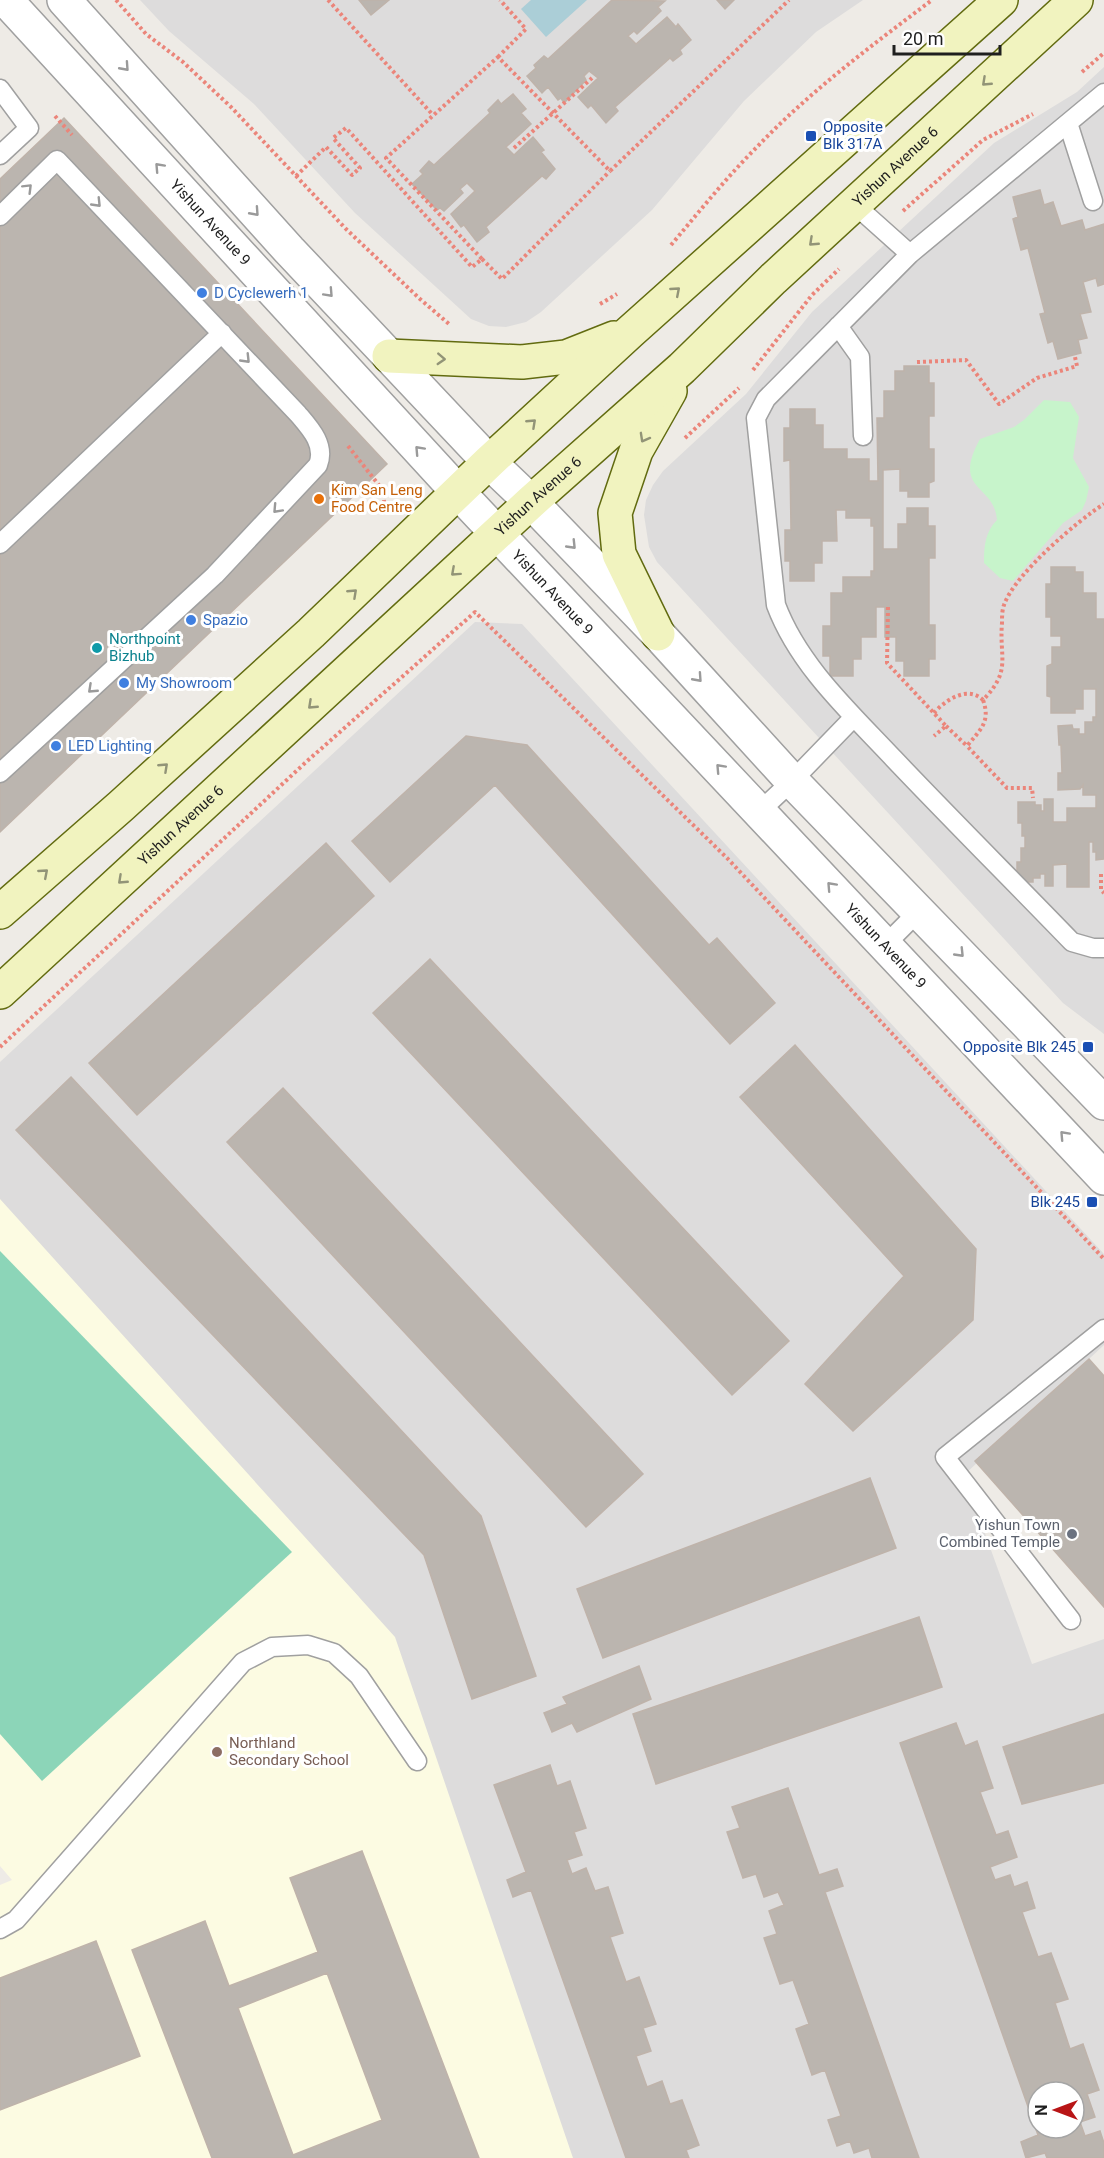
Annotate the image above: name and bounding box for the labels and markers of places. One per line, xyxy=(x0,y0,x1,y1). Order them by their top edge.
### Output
place label: Opposite Blk 317A xyxy=(823,118,883,153)
marker: Opposite Blk 317A xyxy=(804,129,818,143)
place label: D Cyclewerh 1 xyxy=(214,284,309,302)
marker: D Cyclewerh 1 xyxy=(195,286,209,300)
place label: Kim San Leng Food Centre xyxy=(331,481,423,516)
marker: Kim San Leng Food Centre xyxy=(312,492,326,506)
place label: Spazio xyxy=(203,611,248,629)
marker: Spazio xyxy=(184,613,198,627)
place label: Northpoint Bizhub xyxy=(109,630,181,665)
marker: Northpoint Bizhub xyxy=(90,641,104,655)
place label: My Showroom xyxy=(136,674,232,692)
marker: My Showroom xyxy=(117,676,131,690)
place label: LED Lighting xyxy=(68,737,152,755)
marker: LED Lighting xyxy=(49,739,63,753)
place label: Opposite Blk 245 xyxy=(963,1038,1076,1056)
marker: Opposite Blk 245 xyxy=(1081,1040,1095,1054)
place label: Blk 245 xyxy=(1030,1193,1080,1211)
marker: Blk 245 xyxy=(1085,1195,1099,1209)
place label: Yishun Town Combined Temple xyxy=(939,1516,1060,1551)
marker: Yishun Town Combined Temple xyxy=(1065,1527,1079,1541)
place label: Northland Secondary School xyxy=(229,1734,349,1769)
marker: Northland Secondary School xyxy=(210,1745,224,1759)

